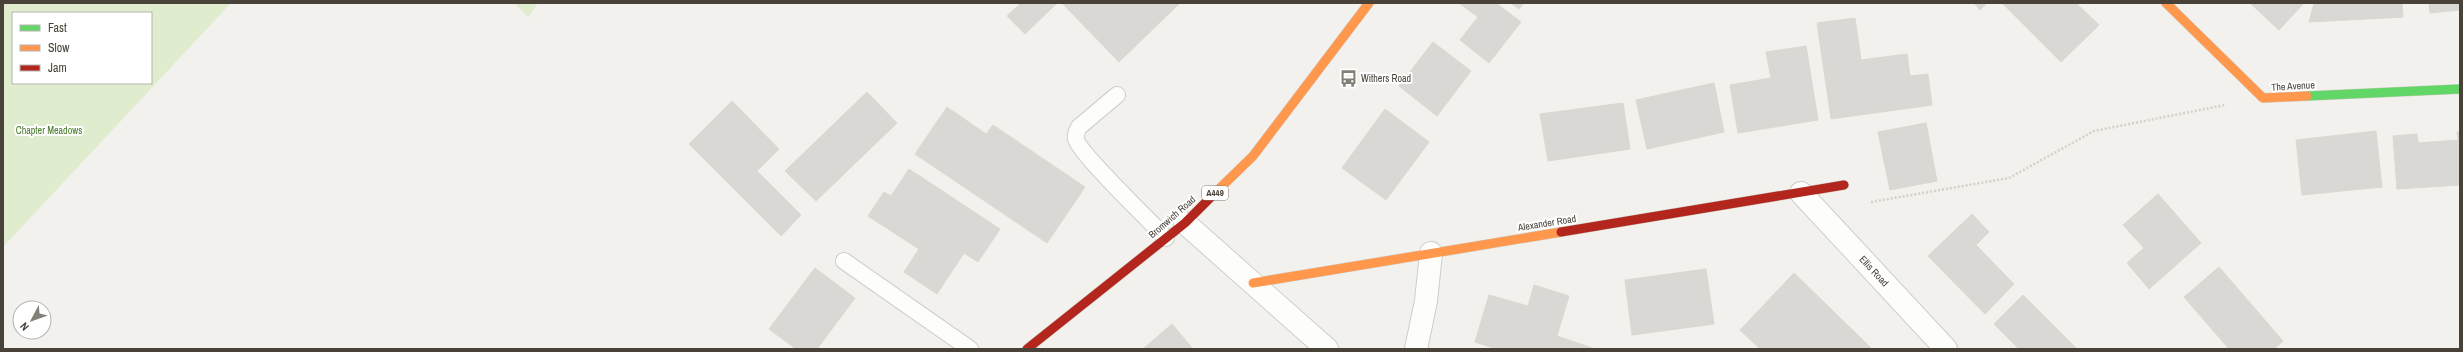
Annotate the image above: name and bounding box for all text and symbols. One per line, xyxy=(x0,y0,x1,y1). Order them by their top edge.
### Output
legend xyxy=(12,12,152,84)
text: Fast xyxy=(48,20,67,36)
text: Slow xyxy=(48,40,70,56)
text: Jam xyxy=(48,60,67,76)
bus stop icon: Withers Road xyxy=(1338,68,1358,88)
place label: Withers Road xyxy=(1361,72,1411,85)
street label: The Avenue xyxy=(2271,78,2316,94)
park label: Chapter Meadows xyxy=(16,124,82,137)
road number: A449 xyxy=(1202,186,1228,200)
street label: Bromwich Road xyxy=(1146,193,1198,241)
street label: Alexander Road xyxy=(1516,212,1577,234)
street label: Ellis Road xyxy=(1857,253,1891,289)
north arrow xyxy=(12,300,52,340)
text: N xyxy=(17,320,32,334)

